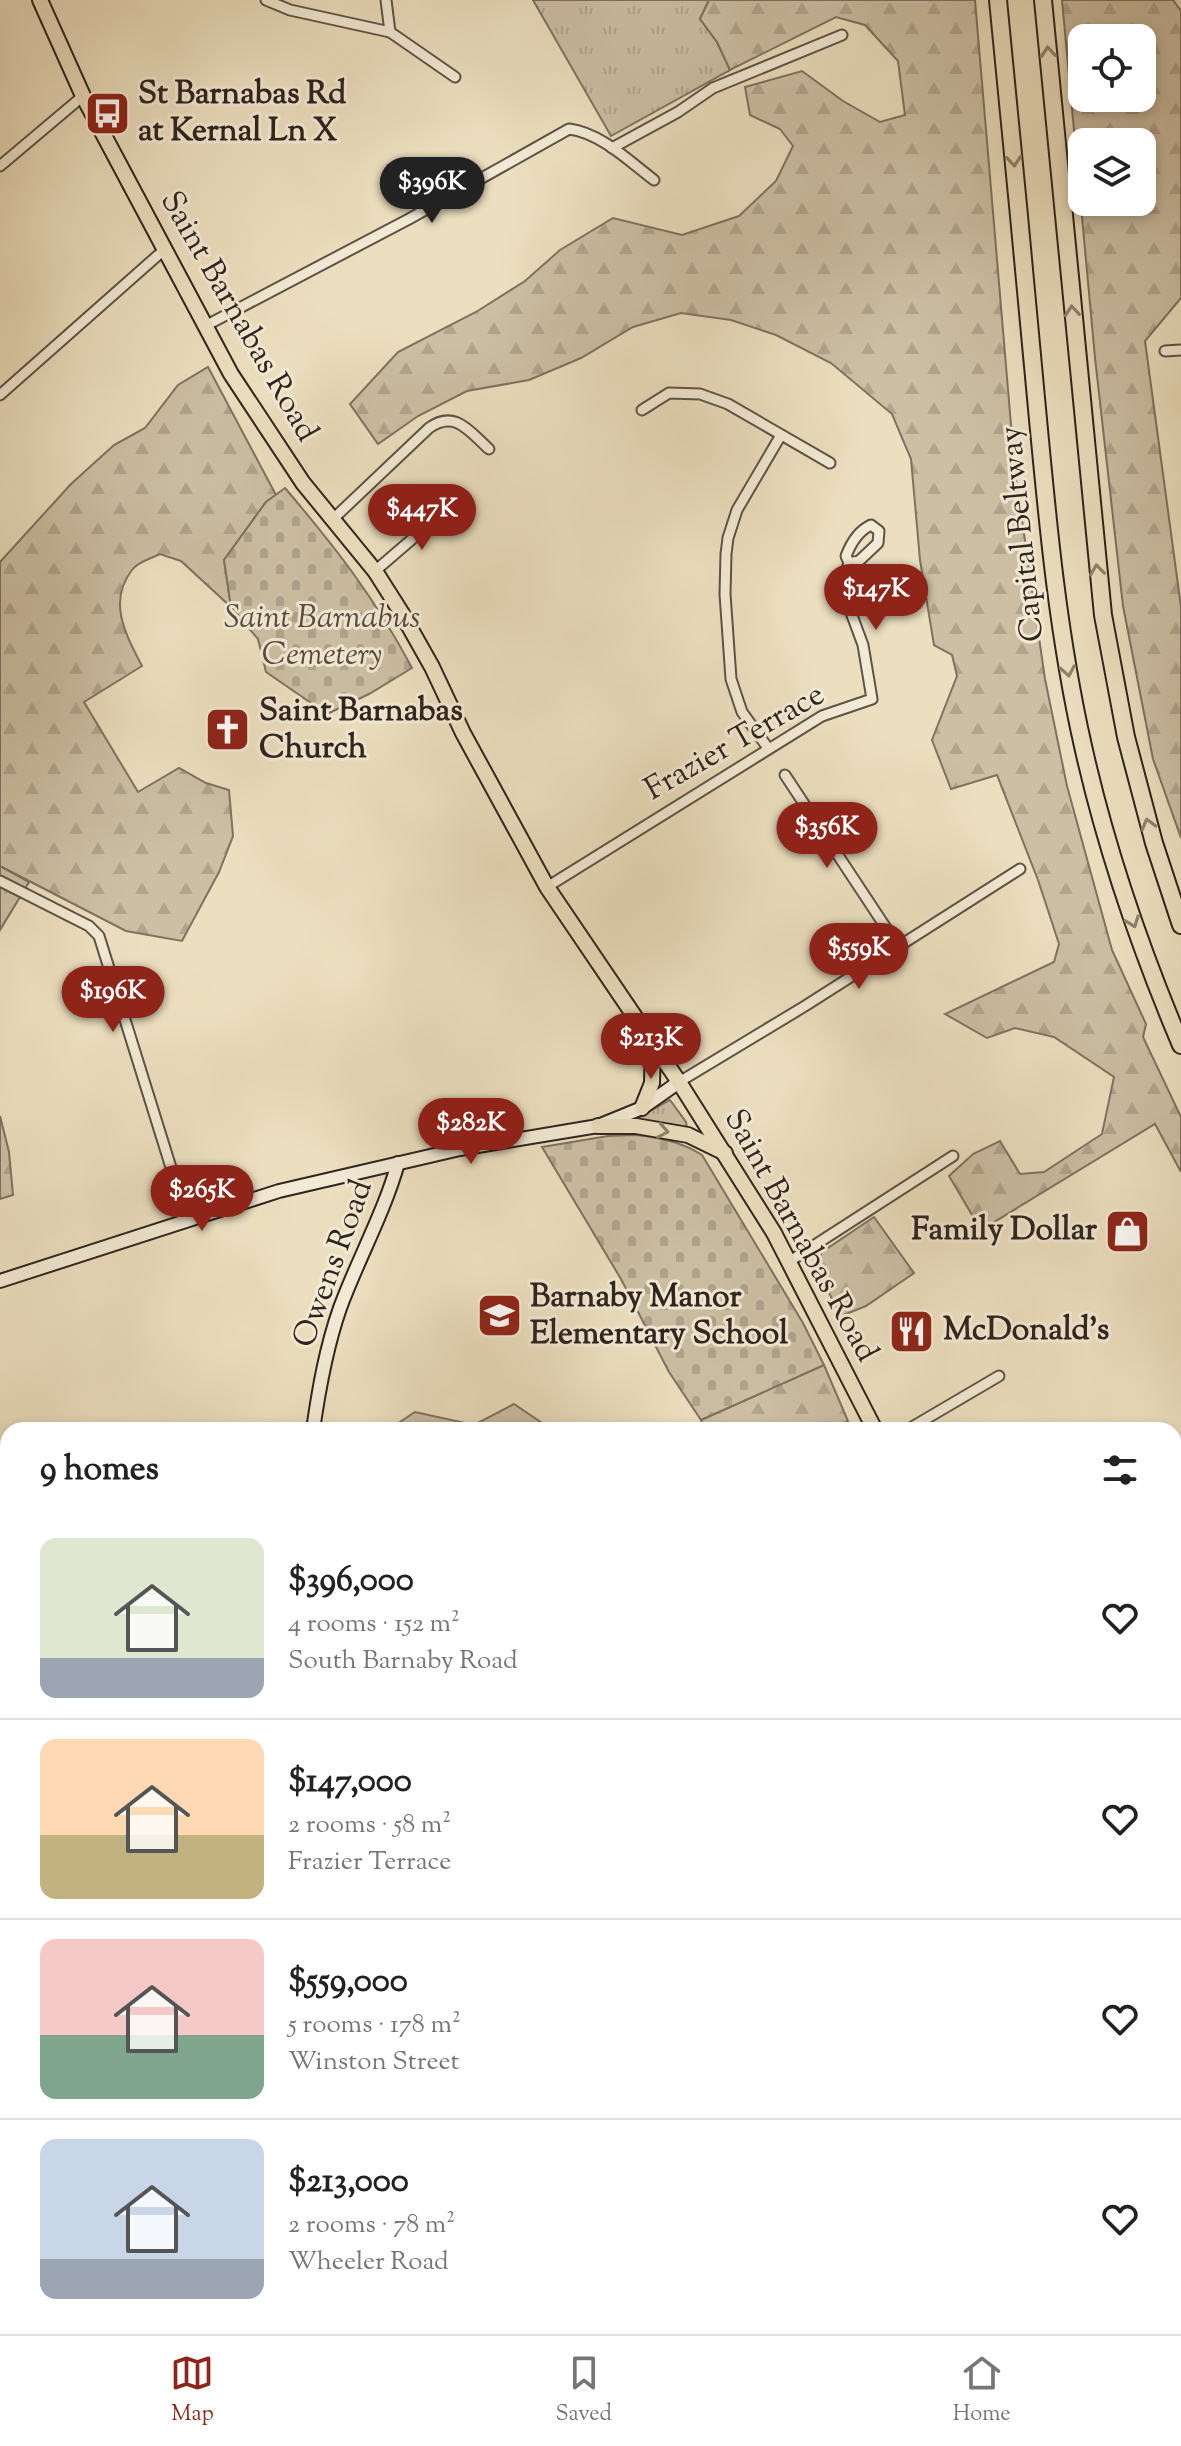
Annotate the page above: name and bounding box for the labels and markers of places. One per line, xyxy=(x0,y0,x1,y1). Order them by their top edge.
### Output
place label: St Barnabas Rd at Kernal Ln X xyxy=(138,72,346,155)
bus stop icon: St Barnabas Rd at Kernal Ln X xyxy=(83,89,131,137)
pin: $396K xyxy=(376,157,488,225)
pin: $447K xyxy=(366,484,478,552)
pin: $147K xyxy=(820,564,932,632)
place label: Saint Barnabas Church xyxy=(259,689,463,772)
church icon: Saint Barnabas Church xyxy=(204,706,252,754)
pin: $356K xyxy=(771,802,883,870)
pin: $559K xyxy=(803,923,915,991)
pin: $196K xyxy=(57,966,169,1034)
pin: $213K xyxy=(595,1013,707,1081)
pin: $282K xyxy=(415,1098,527,1166)
pin: $265K xyxy=(146,1165,258,1233)
shop icon: Family Dollar xyxy=(1104,1207,1152,1255)
place label: Family Dollar xyxy=(911,1208,1098,1254)
place label: Barnaby Manor Elementary School xyxy=(530,1275,788,1358)
school or university icon: Barnaby Manor Elementary School xyxy=(475,1292,523,1340)
restaurant icon: McDonald's xyxy=(888,1307,936,1355)
place label: McDonald's xyxy=(943,1308,1109,1354)

